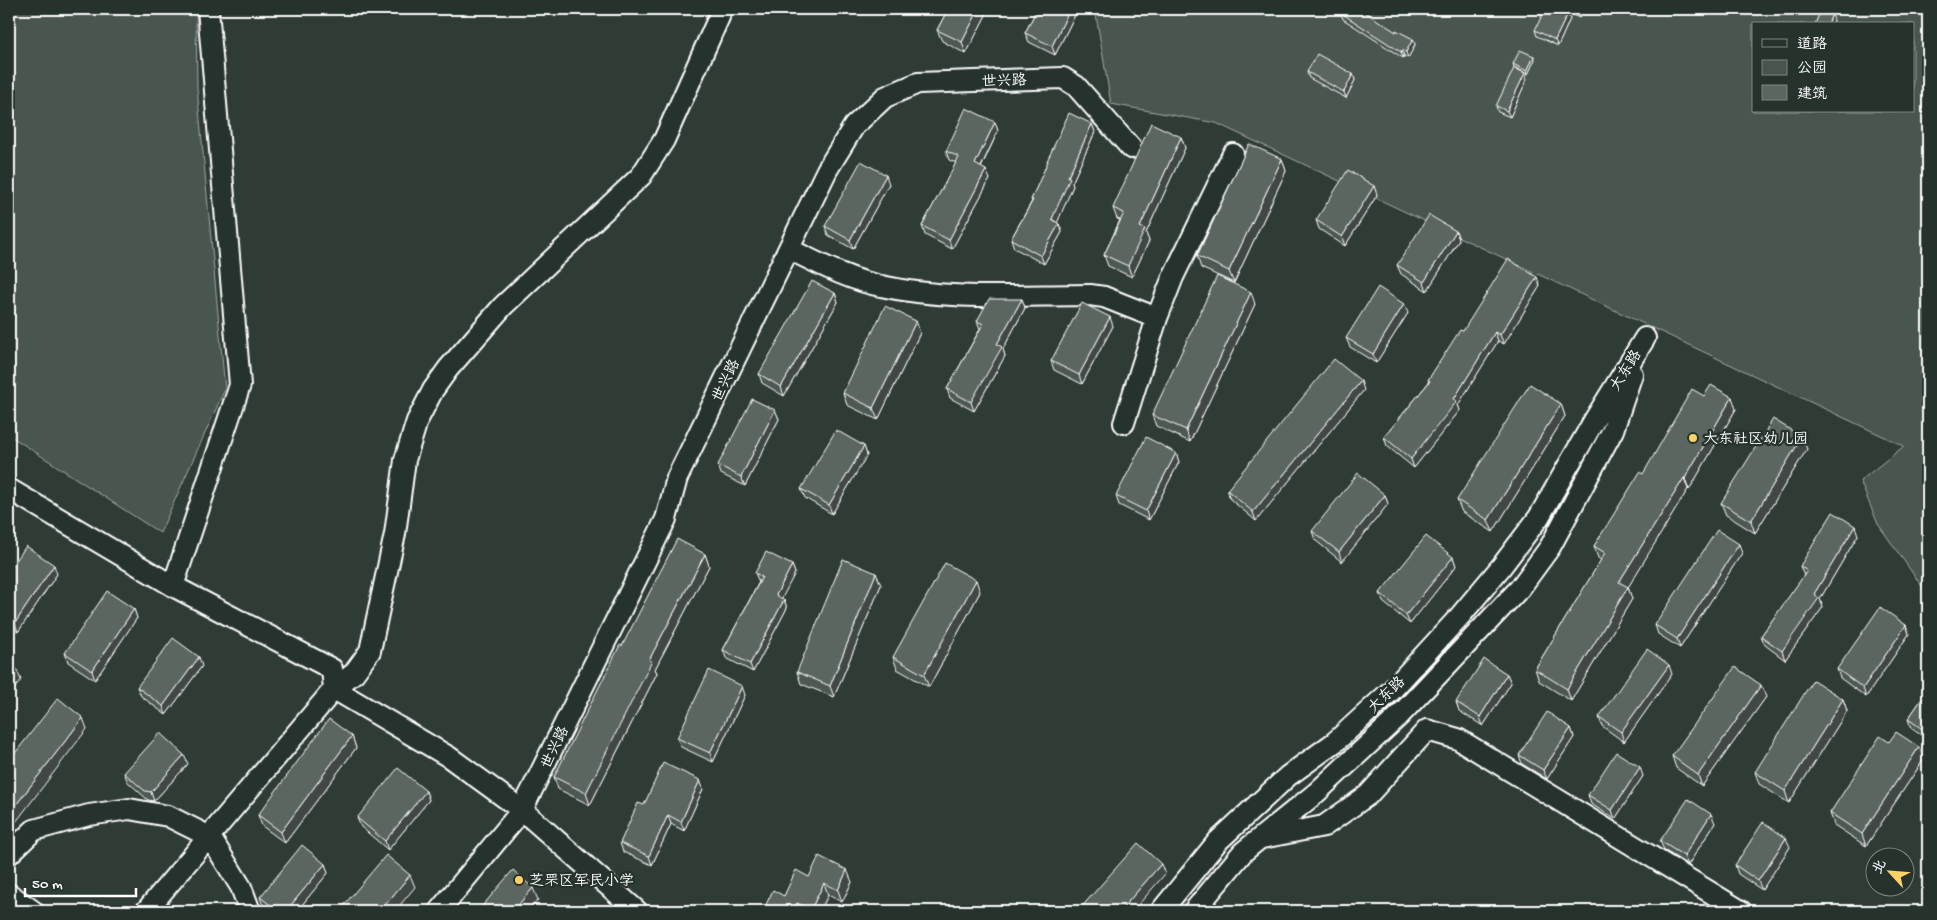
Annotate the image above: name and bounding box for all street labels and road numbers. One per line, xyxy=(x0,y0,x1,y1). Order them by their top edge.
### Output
street label: 世兴路 xyxy=(981,72,1027,92)
street label: 大东路 xyxy=(1607,347,1646,395)
street label: 世兴路 xyxy=(709,357,745,405)
street label: 大东路 xyxy=(1365,673,1410,718)
street label: 世兴路 xyxy=(538,724,574,772)

